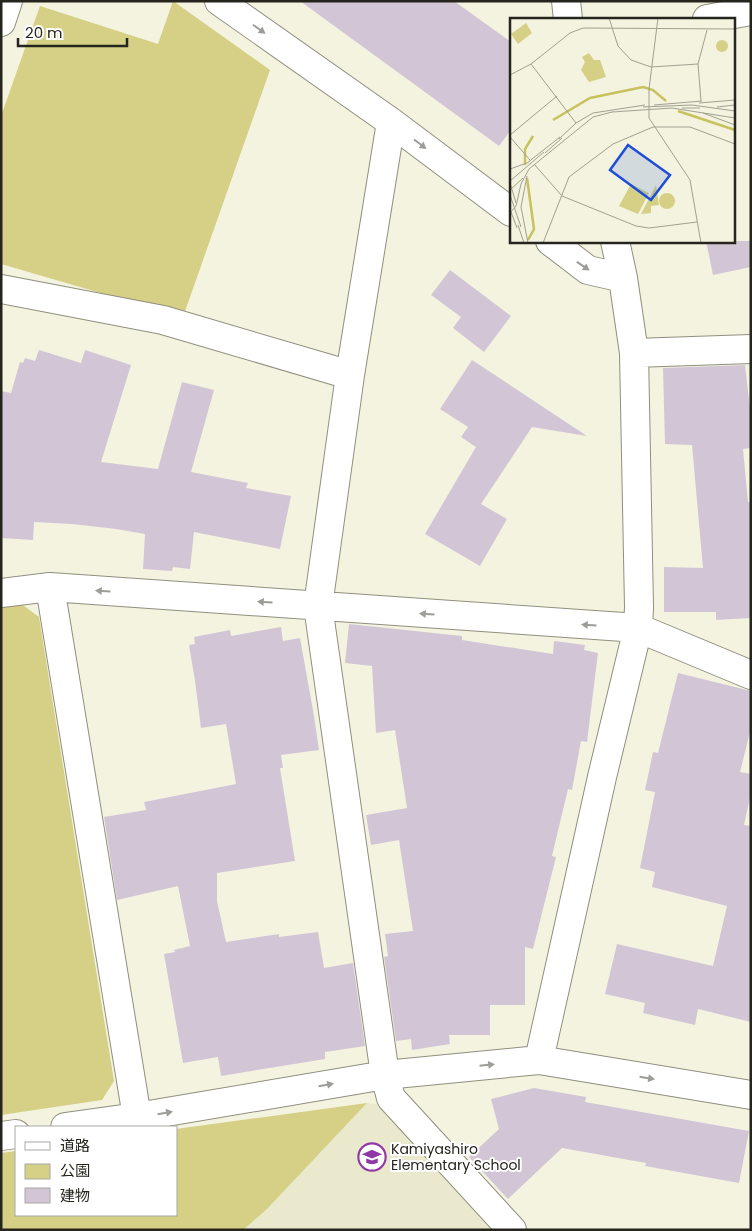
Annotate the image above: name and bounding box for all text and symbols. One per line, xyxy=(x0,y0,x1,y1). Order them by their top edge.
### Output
scale bar xyxy=(18,15,126,47)
inset map xyxy=(510,18,734,242)
text: 20 m xyxy=(25,22,63,43)
one-way arrow xyxy=(253,24,266,34)
one-way arrow xyxy=(413,139,427,149)
one-way arrow xyxy=(576,261,590,271)
one-way arrow xyxy=(95,587,111,595)
one-way arrow xyxy=(257,598,273,606)
one-way arrow xyxy=(419,609,435,617)
one-way arrow xyxy=(581,621,597,629)
one-way arrow xyxy=(479,1061,495,1069)
one-way arrow xyxy=(640,1074,656,1082)
one-way arrow xyxy=(318,1081,334,1089)
one-way arrow xyxy=(158,1108,174,1116)
legend xyxy=(15,1126,178,1216)
text: 道路 xyxy=(60,1135,90,1156)
place label: Kamiyashiro Elementary School xyxy=(391,1139,521,1175)
school or university icon: Kamiyashiro Elementary School xyxy=(357,1142,387,1172)
text: 公園 xyxy=(60,1160,90,1181)
text: 建物 xyxy=(60,1185,90,1206)

